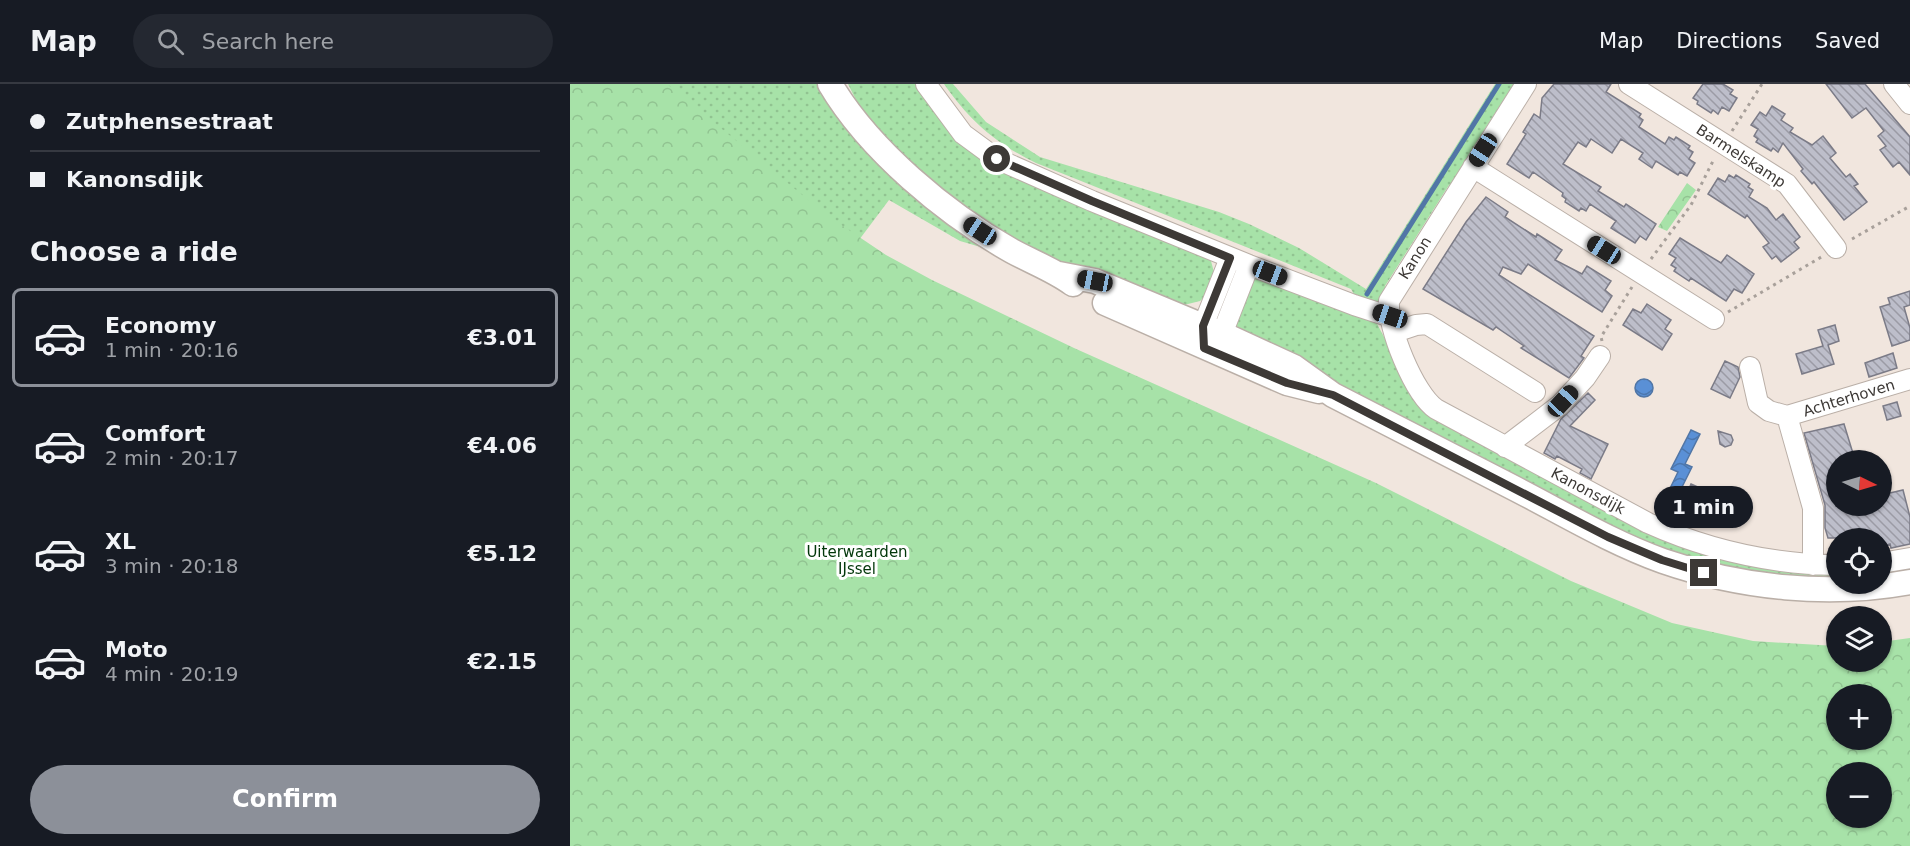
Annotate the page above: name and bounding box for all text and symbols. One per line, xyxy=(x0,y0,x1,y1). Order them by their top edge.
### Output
search box xyxy=(133,14,553,68)
text: Map xyxy=(30,25,97,58)
icon: search xyxy=(154,25,187,58)
text: Search here xyxy=(202,29,334,54)
text: Map xyxy=(1599,29,1643,53)
text: Directions xyxy=(1676,29,1782,53)
text: Saved xyxy=(1815,29,1880,53)
text: Zutphensestraat xyxy=(66,109,273,134)
street label: Barmelskamp xyxy=(1693,120,1789,192)
car xyxy=(1466,130,1500,170)
route start xyxy=(983,145,1010,172)
text: Kanonsdijk xyxy=(66,167,203,192)
car xyxy=(960,214,1000,248)
street label: Kanon xyxy=(1395,233,1435,283)
car xyxy=(1584,233,1624,267)
text: Choose a ride xyxy=(30,236,238,267)
car xyxy=(1250,258,1290,288)
car xyxy=(1076,269,1114,293)
car xyxy=(1370,302,1410,330)
icon: car xyxy=(33,311,87,365)
text: Economy xyxy=(105,313,216,338)
text: €3.01 xyxy=(467,325,537,350)
text: 1 min · 20:16 xyxy=(105,338,239,362)
street label: Achterhoven xyxy=(1801,375,1897,421)
car xyxy=(1544,382,1582,420)
icon: car xyxy=(33,419,87,473)
text: Comfort xyxy=(105,421,205,446)
text: €4.06 xyxy=(467,433,537,458)
text: 2 min · 20:17 xyxy=(105,446,239,470)
north arrow xyxy=(1826,450,1892,516)
map controls xyxy=(1826,450,1892,828)
street label: Kanonsdijk xyxy=(1548,464,1628,518)
callout: 1 min xyxy=(1654,486,1754,528)
text: 1 min xyxy=(1672,495,1735,519)
icon: car xyxy=(33,527,87,581)
button: locate xyxy=(1826,528,1892,594)
text: XL xyxy=(105,529,136,554)
text: €5.12 xyxy=(467,541,537,566)
park label: Uiterwaarden IJssel xyxy=(806,543,908,578)
text: 3 min · 20:18 xyxy=(105,554,239,578)
route end xyxy=(1690,559,1717,586)
button: layers xyxy=(1826,606,1892,672)
icon: car xyxy=(33,635,87,689)
text: Moto xyxy=(105,637,168,662)
text: €2.15 xyxy=(467,649,537,674)
text: 4 min · 20:19 xyxy=(105,662,239,686)
button: + xyxy=(1826,684,1892,750)
button: − xyxy=(1826,762,1892,828)
button: Confirm xyxy=(30,765,540,834)

